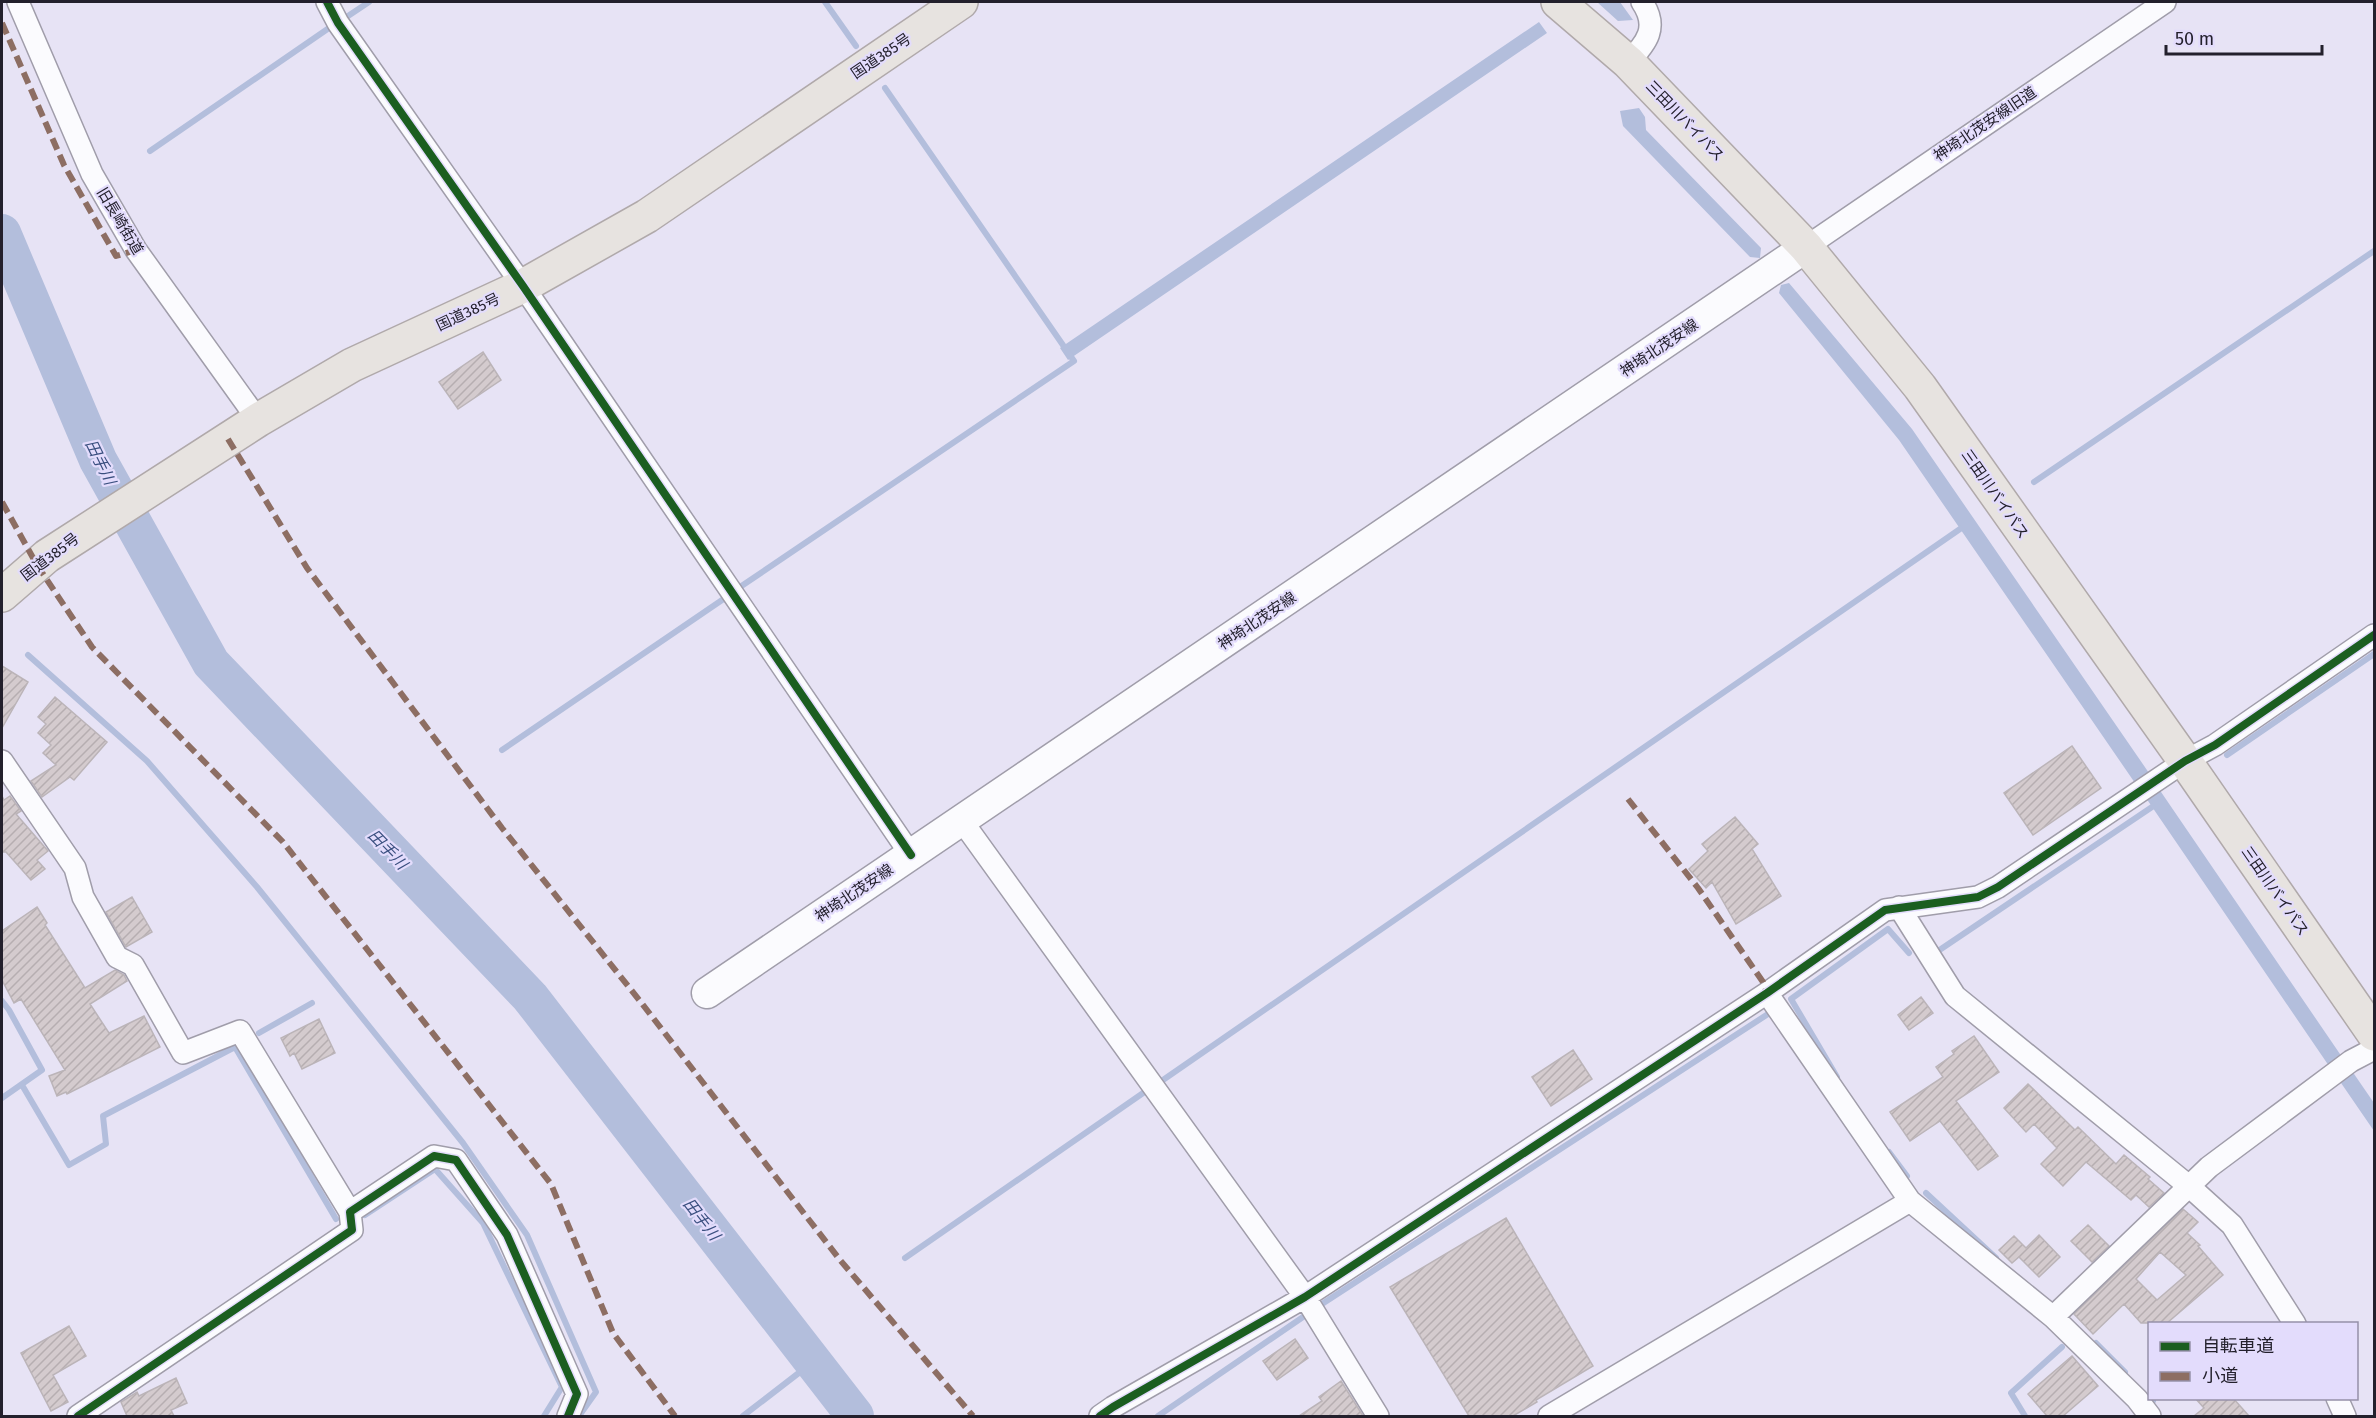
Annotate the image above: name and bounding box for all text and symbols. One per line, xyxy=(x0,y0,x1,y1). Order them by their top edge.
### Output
scale bar xyxy=(2166,18,2322,56)
text: 50 m xyxy=(2175,28,2214,50)
street label: 国道385号 xyxy=(848,29,914,83)
street label: 三田川バイパス xyxy=(1642,77,1728,165)
street label: 神埼北茂安線旧道 xyxy=(1930,83,2040,165)
street label: 旧長崎街道 xyxy=(93,184,147,258)
street label: 国道385号 xyxy=(433,289,503,335)
street label: 神埼北茂安線 xyxy=(1617,315,1701,381)
water label: 田手川 xyxy=(81,436,120,490)
street label: 三田川バイパス xyxy=(1958,446,2032,542)
street label: 国道385号 xyxy=(17,529,83,585)
street label: 神埼北茂安線 xyxy=(1215,588,1299,654)
water label: 田手川 xyxy=(364,825,413,875)
street label: 三田川バイパス xyxy=(2238,843,2312,939)
street label: 神埼北茂安線 xyxy=(812,860,896,926)
water label: 田手川 xyxy=(679,1195,725,1246)
legend xyxy=(2148,1322,2358,1400)
text: 自転車道 xyxy=(2202,1335,2274,1357)
text: 小道 xyxy=(2202,1365,2238,1387)

